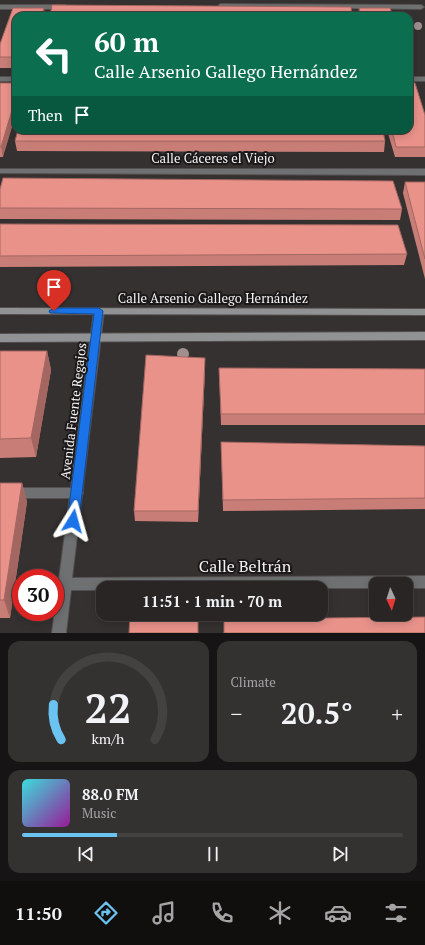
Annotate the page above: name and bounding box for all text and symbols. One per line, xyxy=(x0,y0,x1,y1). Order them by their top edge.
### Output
text: 60 m xyxy=(94,23,159,60)
icon: left xyxy=(28,28,80,80)
text: Calle Arsenio Gallego Hernández xyxy=(94,59,357,83)
icon: arrive xyxy=(71,104,93,126)
text: Then xyxy=(28,105,63,125)
street label: Calle Cáceres el Viejo xyxy=(151,149,275,167)
pin xyxy=(37,270,71,311)
icon: arrive xyxy=(43,276,65,298)
street label: Calle Arsenio Gallego Hernández xyxy=(118,289,308,307)
street label: Avenida Fuente Regajos xyxy=(56,342,90,480)
position arrow xyxy=(52,500,94,542)
street label: Calle Beltrán xyxy=(199,555,292,577)
speed limit sign: 30 xyxy=(12,569,64,621)
north arrow xyxy=(369,577,413,621)
map controls xyxy=(369,577,413,621)
text: 11:51 · 1 min · 70 m xyxy=(142,591,282,611)
text: Climate xyxy=(231,673,276,691)
text: 22 xyxy=(85,679,132,734)
text: 20.5° xyxy=(281,693,353,733)
text: − xyxy=(231,699,242,728)
text: + xyxy=(391,699,403,728)
text: km/h xyxy=(92,728,125,747)
text: 88.0 FM xyxy=(82,784,139,804)
text: Music xyxy=(82,804,116,822)
icon: previous xyxy=(75,843,97,865)
icon: pause xyxy=(202,843,224,865)
icon: next xyxy=(329,843,351,865)
icon: directions xyxy=(92,899,120,927)
icon: music xyxy=(150,899,178,927)
icon: phone xyxy=(208,899,236,927)
icon: climate xyxy=(266,899,294,927)
icon: car xyxy=(324,899,352,927)
icon: filters xyxy=(382,899,410,927)
text: 11:50 xyxy=(15,901,62,925)

